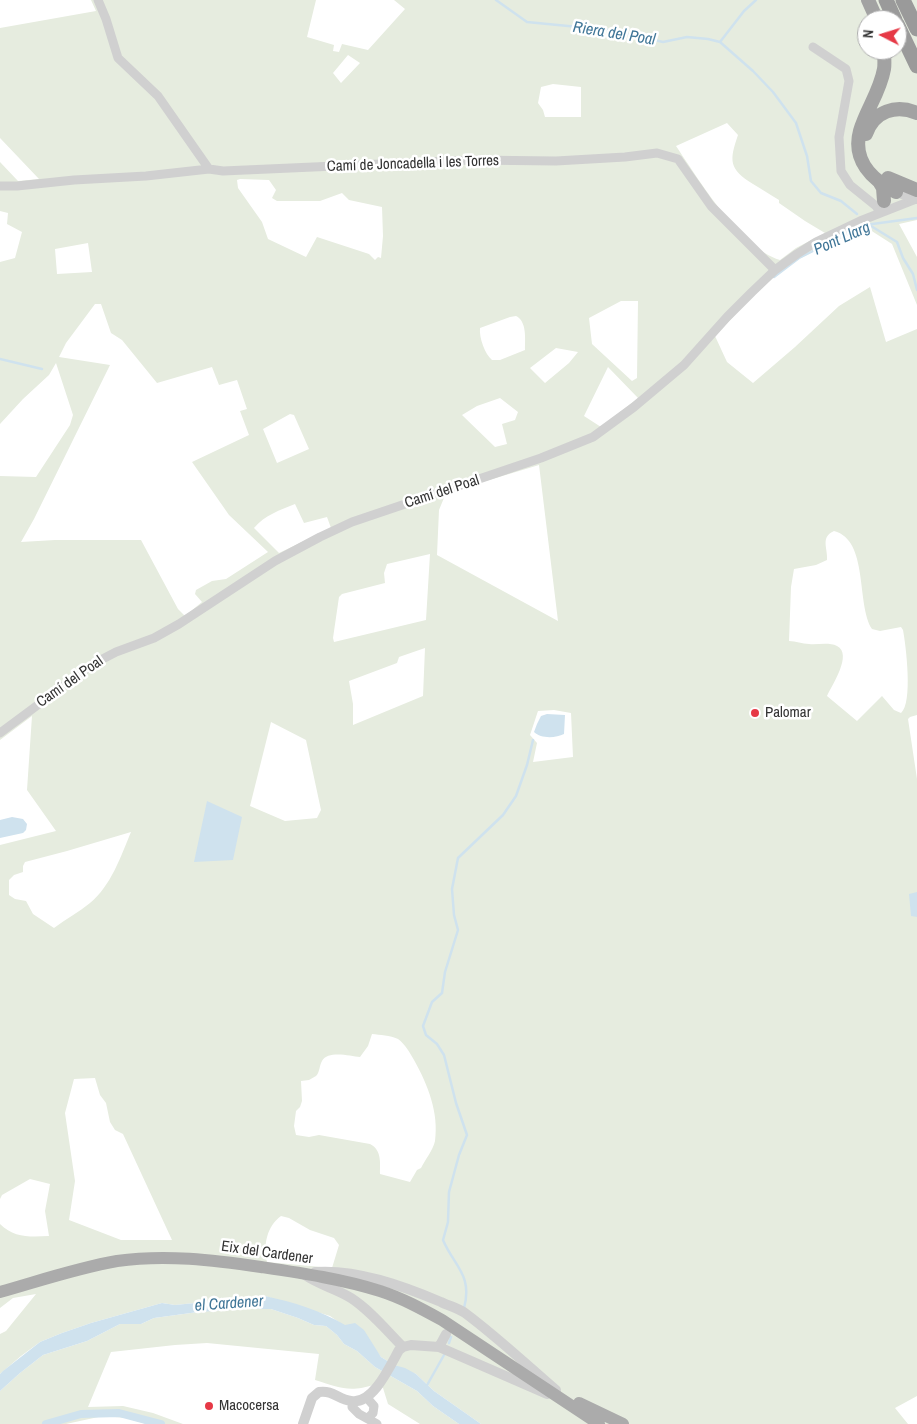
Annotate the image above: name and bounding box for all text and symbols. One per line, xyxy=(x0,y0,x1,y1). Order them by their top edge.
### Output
north arrow xyxy=(857,10,907,60)
water label: Riera del Poal xyxy=(571,18,657,50)
text: N xyxy=(859,29,877,39)
street label: Camí de Joncadella i les Torres xyxy=(327,152,499,176)
water label: Pont Llarg xyxy=(811,218,873,260)
street label: Camí del Poal xyxy=(402,472,482,512)
street label: Camí del Poal xyxy=(33,652,107,712)
place label: Palomar xyxy=(765,704,811,722)
marker: Palomar xyxy=(749,707,761,719)
street label: Eix del Cardener xyxy=(220,1238,314,1268)
water label: el Cardener xyxy=(194,1292,264,1316)
place label: Macocersa xyxy=(219,1397,279,1415)
marker: Macocersa xyxy=(203,1400,215,1412)

